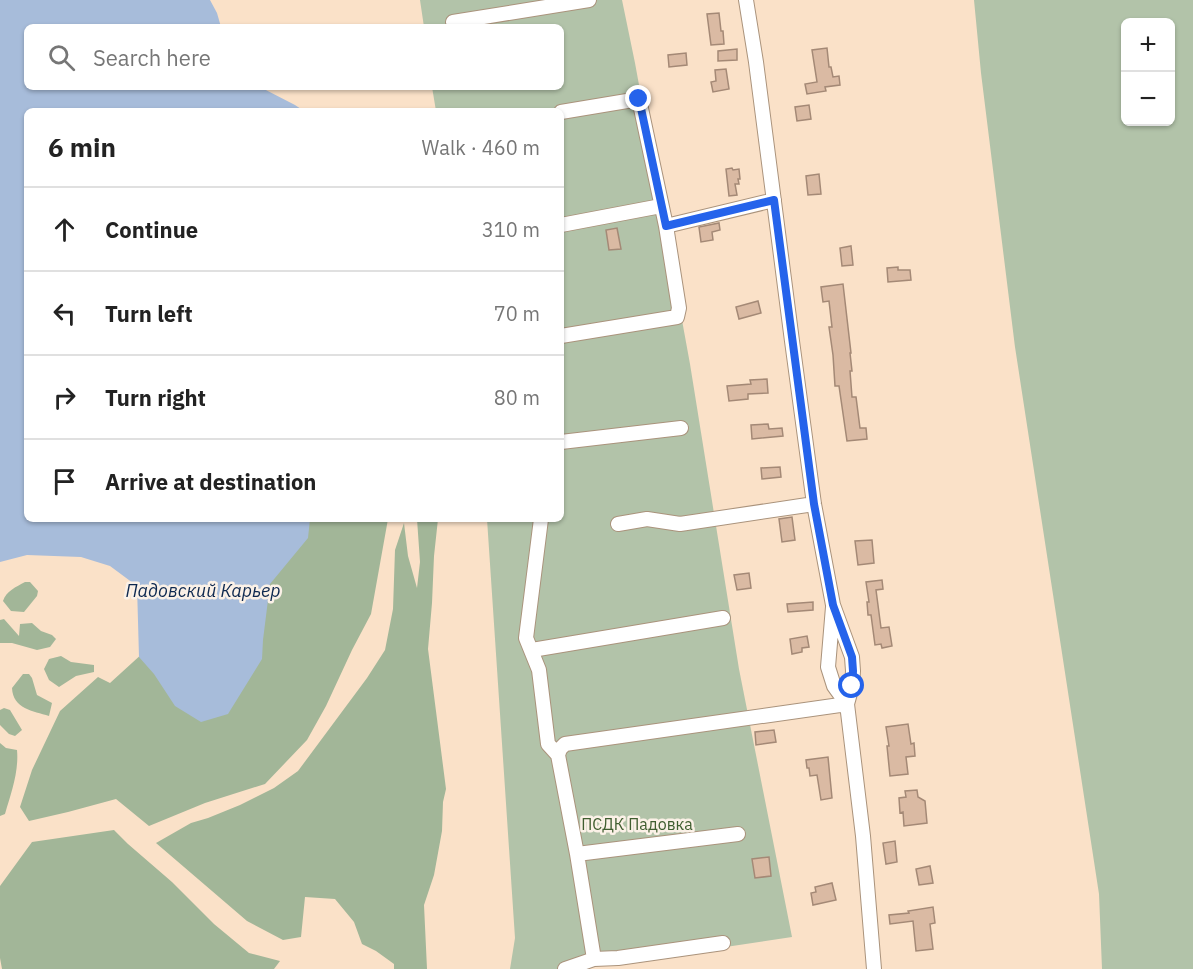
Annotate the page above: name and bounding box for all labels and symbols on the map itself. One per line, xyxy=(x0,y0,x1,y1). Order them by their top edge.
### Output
route end xyxy=(625,85,651,111)
water label: Падовский Карьер xyxy=(126,579,280,602)
route start xyxy=(838,672,864,698)
park label: ПСДК Падовка xyxy=(581,814,693,834)

